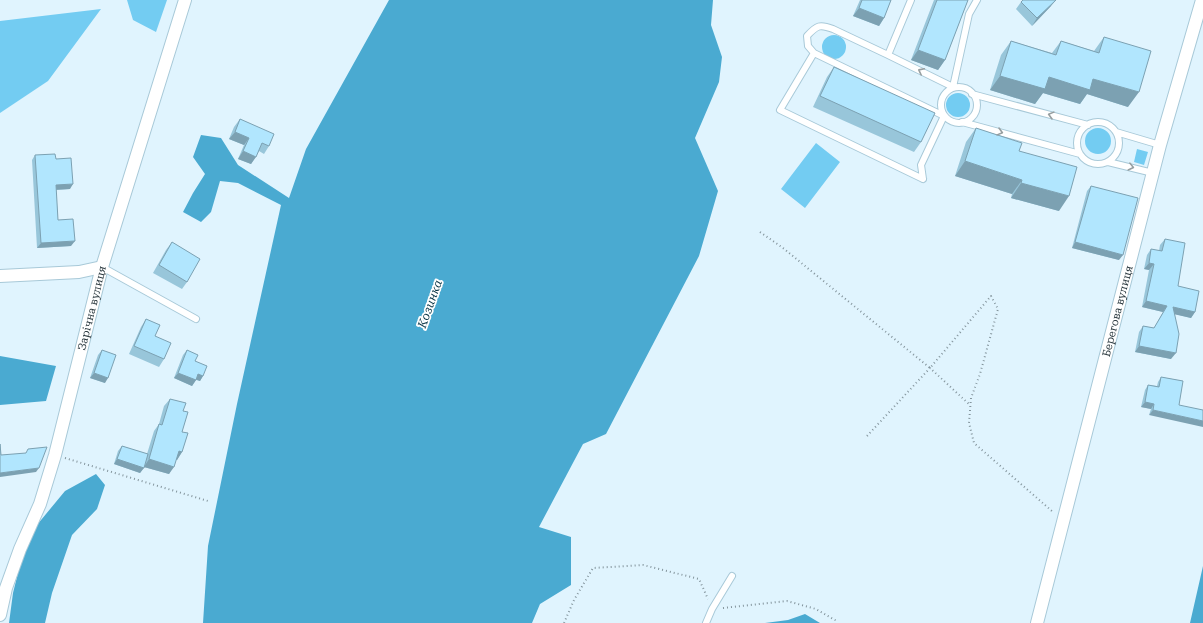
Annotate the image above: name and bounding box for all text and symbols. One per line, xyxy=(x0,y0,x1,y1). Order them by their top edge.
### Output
one-way arrow xyxy=(918,68,925,76)
one-way arrow xyxy=(1047,111,1054,119)
one-way arrow xyxy=(997,128,1003,136)
one-way arrow xyxy=(1127,162,1134,171)
street label: Зарічна вулиця xyxy=(75,264,109,352)
street label: Берегова вулиця xyxy=(1100,264,1136,358)
water label: Козинка xyxy=(415,278,445,331)

